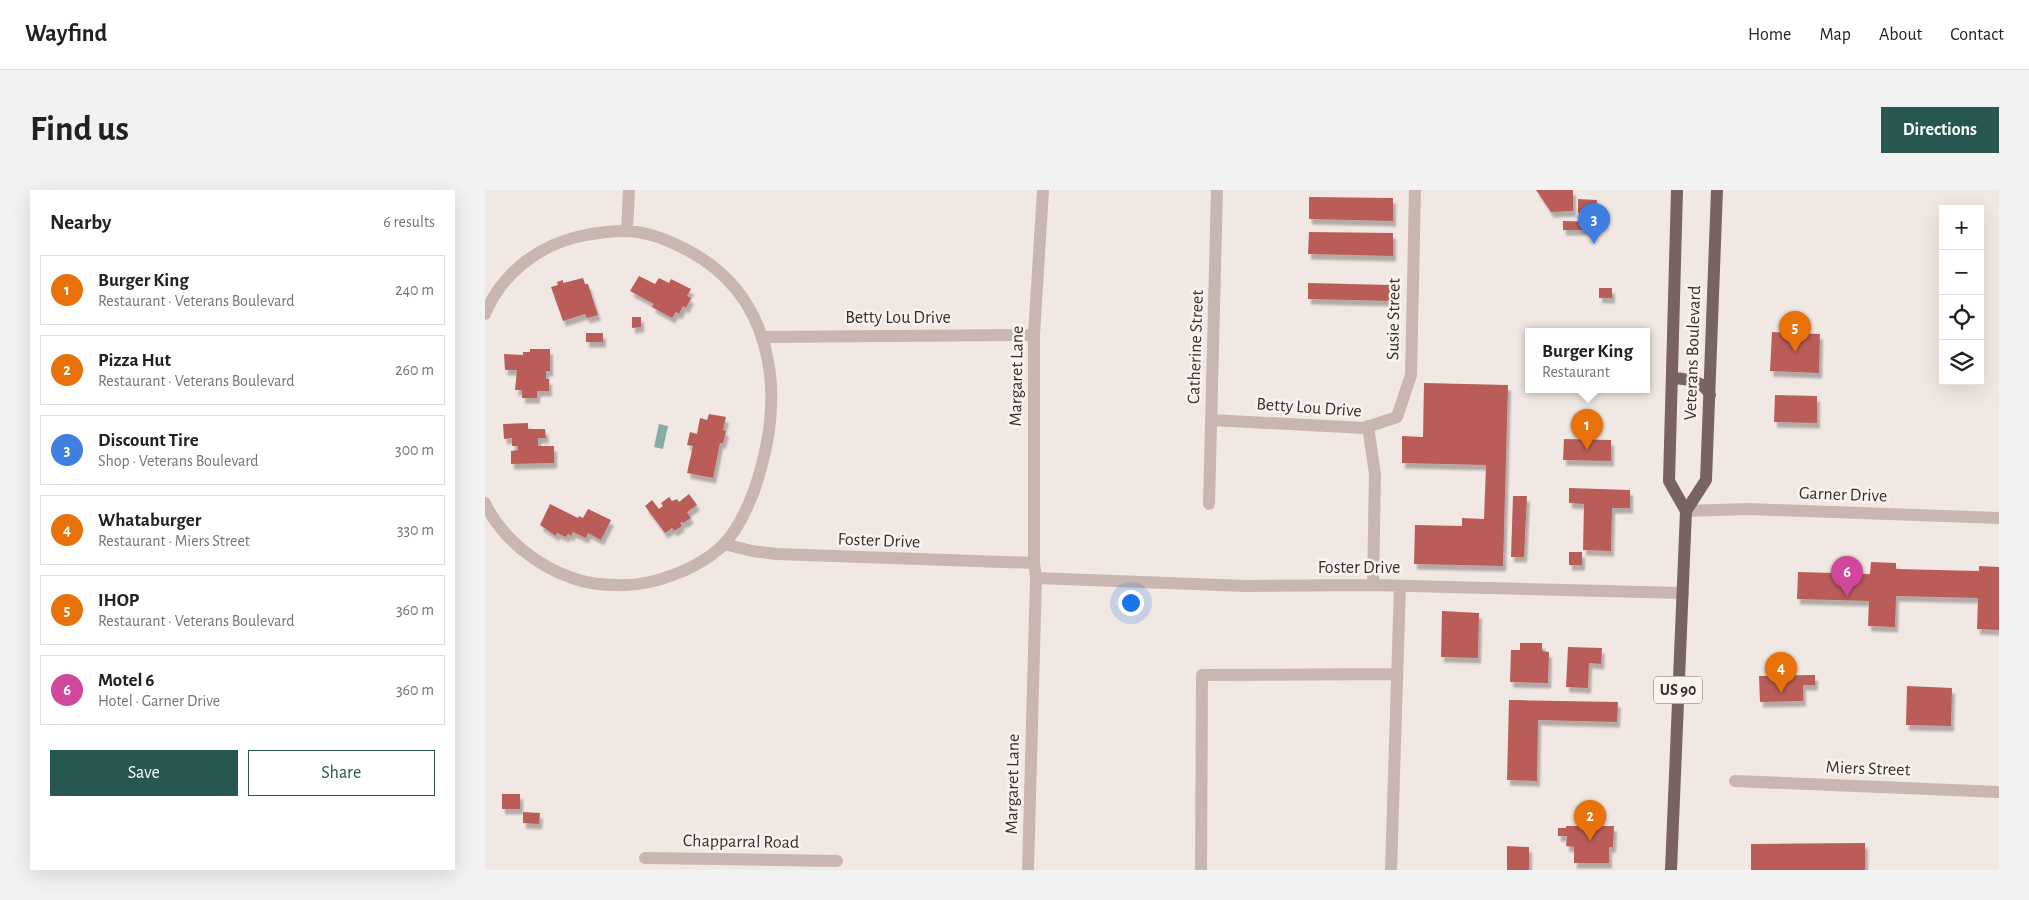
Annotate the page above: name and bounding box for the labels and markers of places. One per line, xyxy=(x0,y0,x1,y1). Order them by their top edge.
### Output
pin: 3 xyxy=(1578,203,1610,244)
pin: 5 xyxy=(1779,311,1811,352)
pin: 1 xyxy=(1571,409,1603,450)
pin: 6 xyxy=(1831,556,1863,597)
pin: 4 xyxy=(1765,652,1797,693)
pin: 2 xyxy=(1574,800,1606,841)

